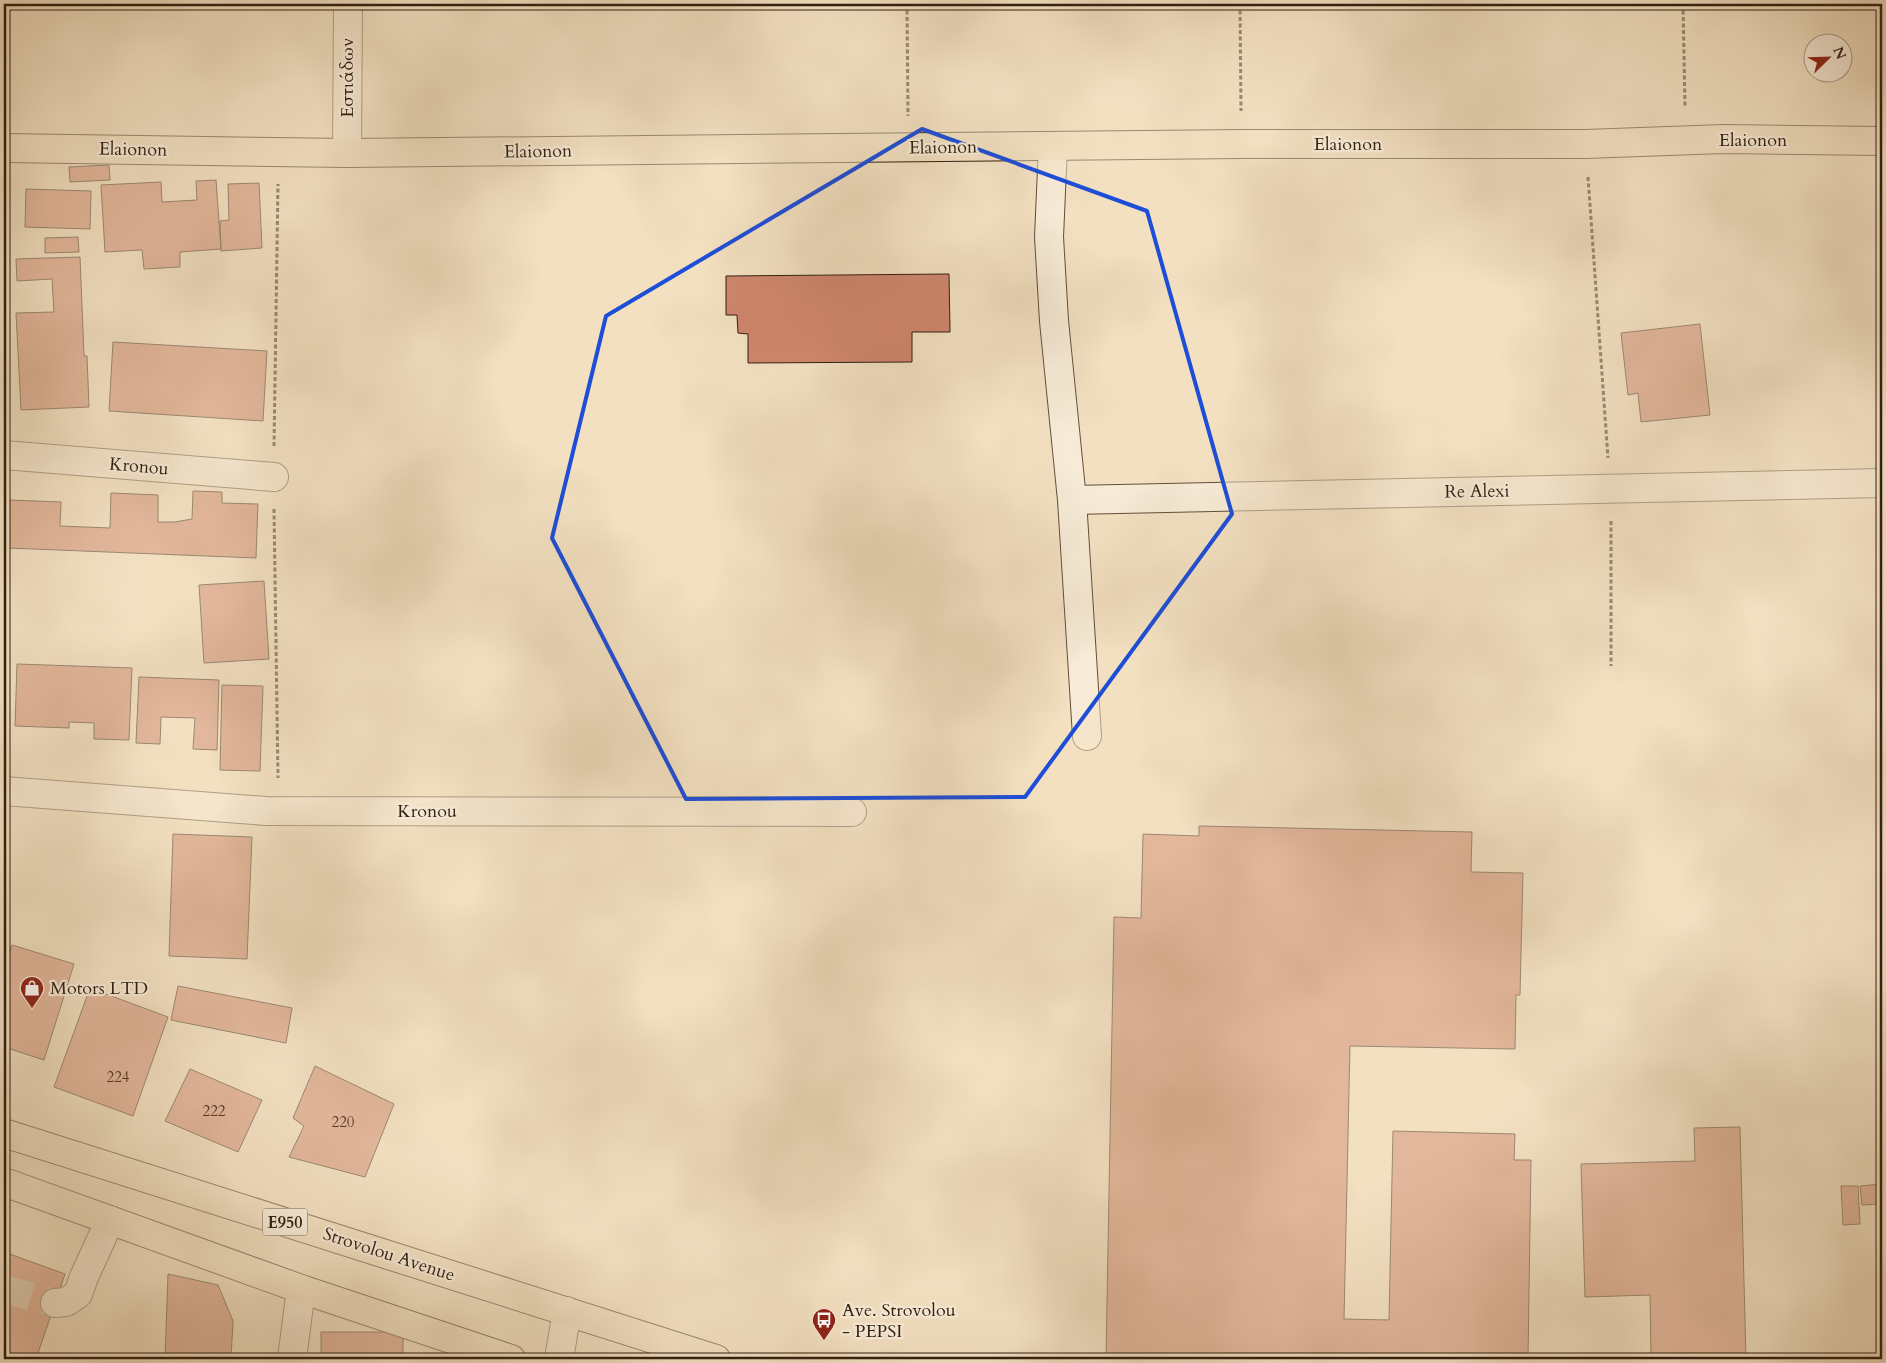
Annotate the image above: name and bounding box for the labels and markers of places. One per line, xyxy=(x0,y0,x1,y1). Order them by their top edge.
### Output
shop icon: Motors LTD xyxy=(19,975,45,1009)
place label: Motors LTD xyxy=(50,976,148,1001)
place label: Ave. Strovolou - PEPSI xyxy=(842,1298,956,1344)
bus stop icon: Ave. Strovolou - PEPSI xyxy=(811,1307,837,1341)

